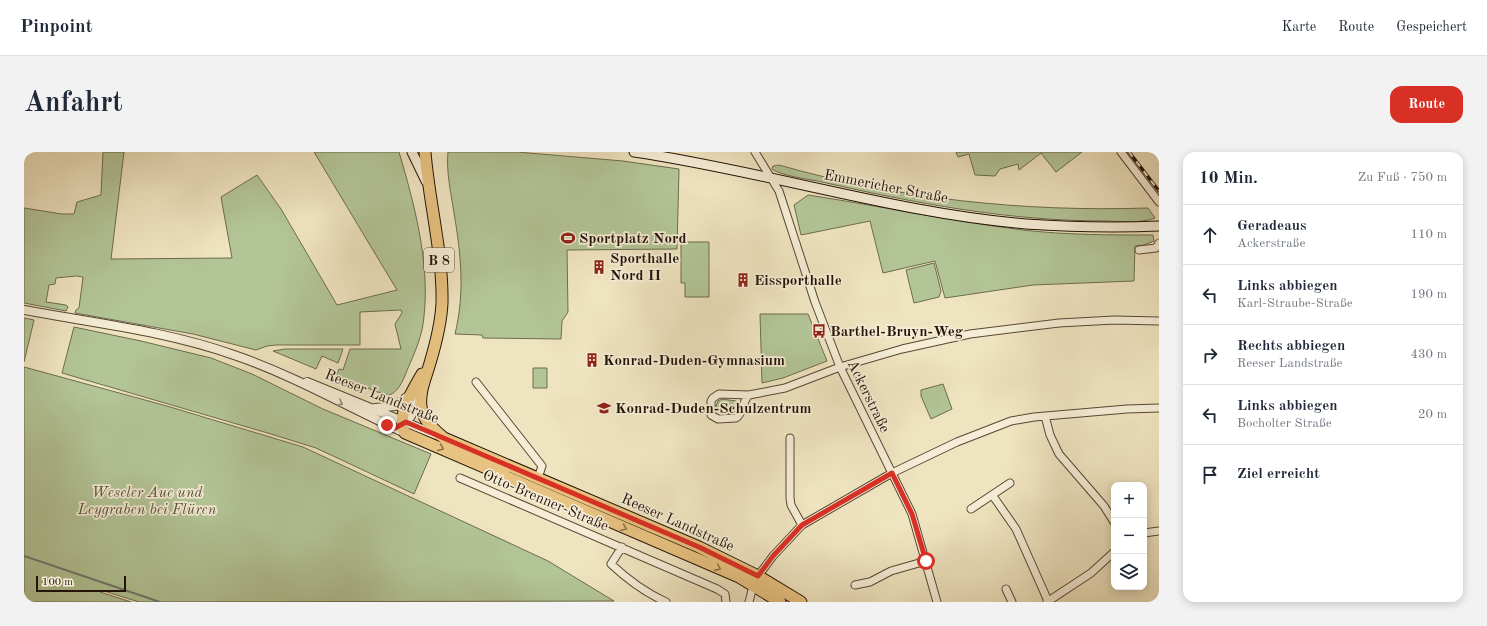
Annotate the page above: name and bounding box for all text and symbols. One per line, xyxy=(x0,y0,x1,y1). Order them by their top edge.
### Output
text: Pinpoint xyxy=(20,18,93,37)
text: Karte xyxy=(1282,20,1316,34)
text: Route xyxy=(1338,20,1374,34)
text: Gespeichert xyxy=(1396,20,1467,34)
button: Route xyxy=(1390,86,1463,123)
text: Anfahrt xyxy=(24,90,123,118)
street label: Emmericher Straße xyxy=(822,168,949,207)
text: 10 Min. xyxy=(1199,170,1258,187)
text: Zu Fuß · 750 m xyxy=(1358,171,1447,184)
text: Geradeaus xyxy=(1237,219,1306,234)
icon: ahead xyxy=(1199,224,1221,246)
text: 110 m xyxy=(1410,228,1447,241)
sports icon: Sportplatz Nord xyxy=(560,230,576,246)
place label: Sportplatz Nord xyxy=(579,232,687,247)
text: Ackerstraße xyxy=(1237,237,1305,250)
road number: B 8 xyxy=(424,248,454,272)
place label: Sporthalle Nord II xyxy=(610,252,679,284)
building icon: Sporthalle Nord II xyxy=(591,259,607,275)
building icon: Eissporthalle xyxy=(735,272,751,288)
place label: Eissporthalle xyxy=(754,274,842,289)
text: Links abbiegen xyxy=(1237,279,1338,294)
icon: left xyxy=(1199,284,1221,306)
text: 190 m xyxy=(1410,288,1447,301)
text: Karl-Straube-Straße xyxy=(1237,297,1353,310)
bus stop icon: Barthel-Bruyn-Weg xyxy=(811,323,827,339)
place label: Barthel-Bruyn-Weg xyxy=(830,325,964,340)
text: Rechts abbiegen xyxy=(1237,339,1345,354)
icon: right xyxy=(1199,344,1221,366)
text: 430 m xyxy=(1410,348,1447,361)
building icon: Konrad-Duden-Gymnasium xyxy=(584,352,600,368)
place label: Konrad-Duden-Gymnasium xyxy=(603,354,785,369)
text: Reeser Landstraße xyxy=(1237,357,1343,370)
street label: Ackerstraße xyxy=(844,358,892,436)
street label: Reeser Landstraße xyxy=(322,368,441,427)
one-way arrow xyxy=(336,398,343,406)
text: Links abbiegen xyxy=(1237,399,1338,414)
school or university icon: Konrad-Duden-Schulzentrum xyxy=(596,400,612,416)
place label: Konrad-Duden-Schulzentrum xyxy=(615,402,811,417)
icon: left xyxy=(1199,404,1221,426)
text: 20 m xyxy=(1418,408,1447,421)
route end xyxy=(378,416,396,434)
text: Bocholter Straße xyxy=(1237,417,1332,430)
one-way arrow xyxy=(437,444,444,452)
icon: arrive xyxy=(1199,464,1221,486)
text: Ziel erreicht xyxy=(1237,467,1320,482)
street label: Otto-Brenner-Straße xyxy=(480,468,611,535)
map controls xyxy=(1111,482,1147,590)
button: + xyxy=(1111,482,1147,518)
park label: Weseler Aue und Leygraben bei Flüren xyxy=(77,486,217,518)
street label: Reeser Landstraße xyxy=(619,492,736,555)
button: − xyxy=(1111,518,1147,554)
one-way arrow xyxy=(621,523,628,531)
route start xyxy=(917,552,935,570)
button: layers xyxy=(1111,554,1147,590)
one-way arrow xyxy=(713,563,721,571)
scale bar xyxy=(36,574,126,593)
text: 100 m xyxy=(42,577,73,588)

